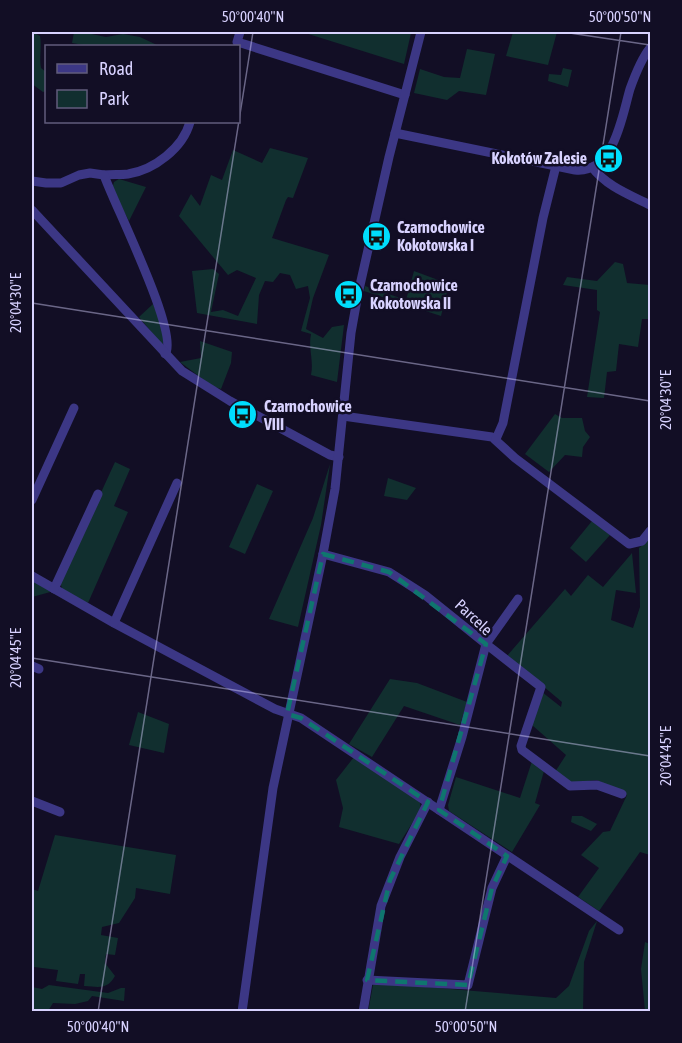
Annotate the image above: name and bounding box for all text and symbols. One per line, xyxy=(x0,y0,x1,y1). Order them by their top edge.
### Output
text: 50°00'40"N xyxy=(222,8,284,25)
text: 50°00'50"N xyxy=(589,8,651,25)
legend xyxy=(45,45,240,123)
text: Road xyxy=(99,58,133,79)
text: Park xyxy=(99,88,129,109)
bus stop icon: Kokotów Zalesie xyxy=(592,142,624,174)
place label: Kokotów Zalesie xyxy=(492,149,587,167)
place label: Czarnochowice Kokotowska I xyxy=(397,218,485,254)
bus stop icon: Czarnochowice Kokotowska I xyxy=(360,220,392,252)
text: 20°04'30"E xyxy=(7,272,24,333)
place label: Czarnochowice Kokotowska II xyxy=(370,276,458,312)
bus stop icon: Czarnochowice Kokotowska II xyxy=(333,278,365,310)
text: 20°04'30"E xyxy=(657,369,674,430)
place label: Czarnochowice VIII xyxy=(263,397,352,433)
bus stop icon: Czarnochowice VIII xyxy=(227,399,259,431)
street label: Parcele xyxy=(452,595,496,639)
text: 20°04'45"E xyxy=(7,627,24,688)
text: 20°04'45"E xyxy=(657,725,674,786)
text: 50°00'40"N xyxy=(67,1018,129,1035)
text: 50°00'50"N xyxy=(435,1018,497,1035)

